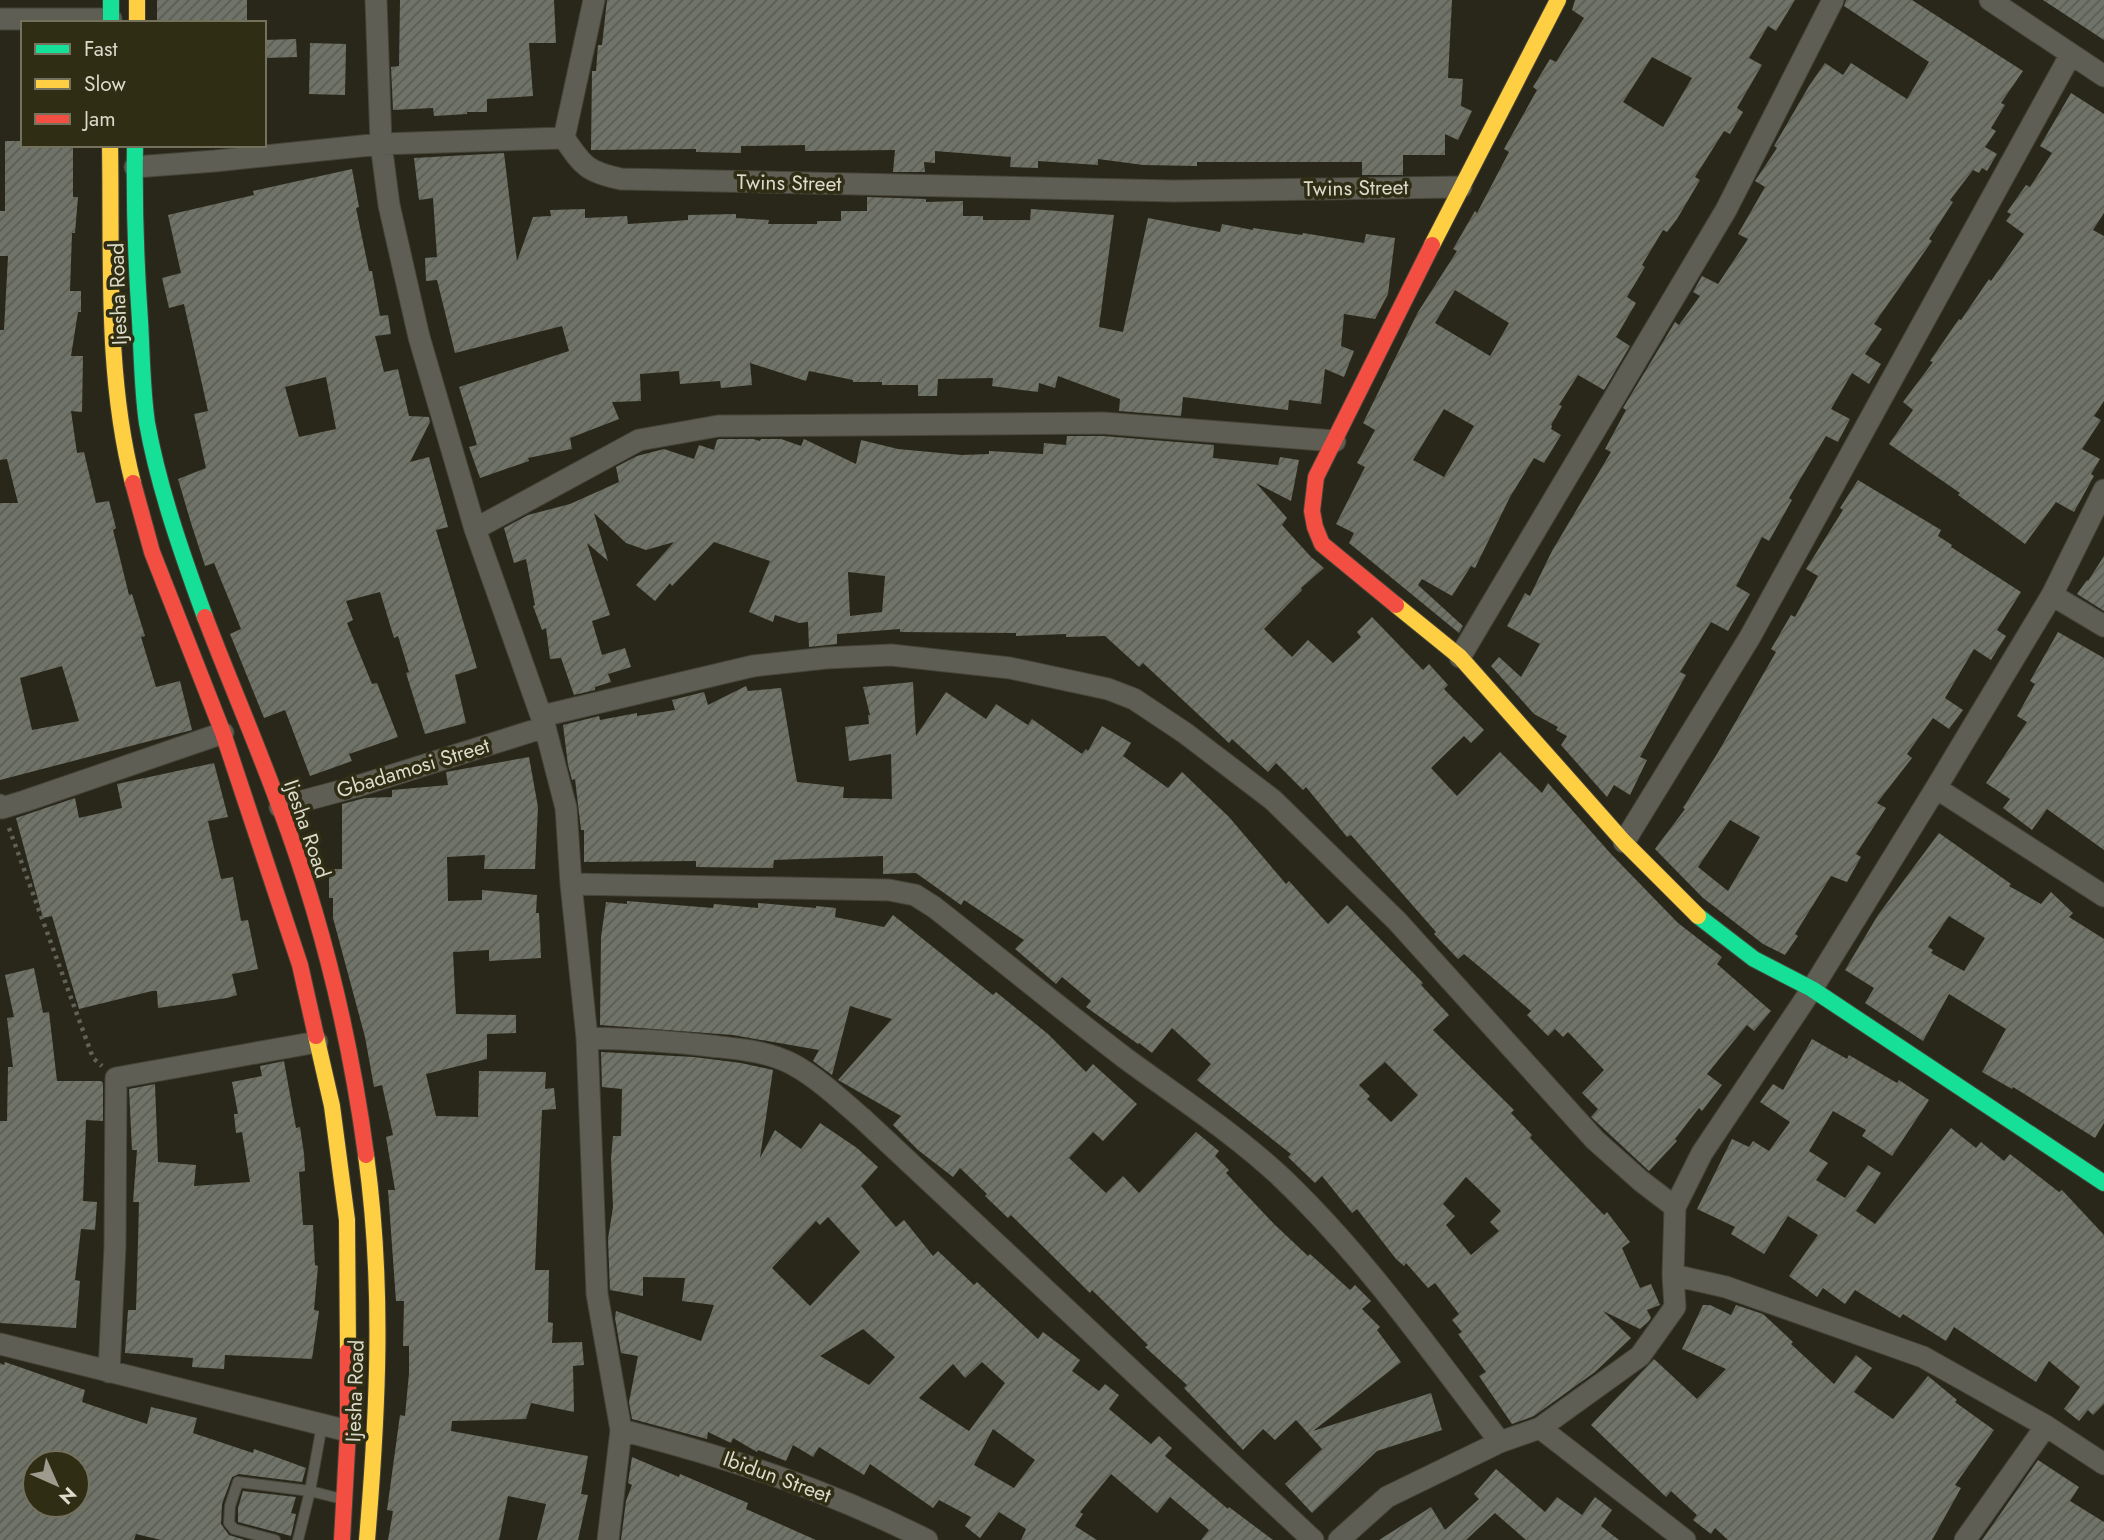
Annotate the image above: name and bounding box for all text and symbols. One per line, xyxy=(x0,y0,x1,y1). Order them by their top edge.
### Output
legend xyxy=(21,21,266,147)
text: Fast xyxy=(84,34,117,64)
text: Slow xyxy=(84,69,126,99)
text: Jam xyxy=(81,104,116,134)
street label: Twins Street xyxy=(736,167,842,199)
street label: Twins Street xyxy=(1303,172,1409,204)
street label: Ijesha Road xyxy=(101,242,135,346)
street label: Gbadamosi Street xyxy=(333,730,493,806)
street label: Ijesha Road xyxy=(276,776,338,882)
street label: Ijesha Road xyxy=(338,1339,372,1443)
street label: Ibidun Street xyxy=(719,1444,835,1510)
north arrow xyxy=(21,1449,91,1519)
text: N xyxy=(53,1481,83,1511)

